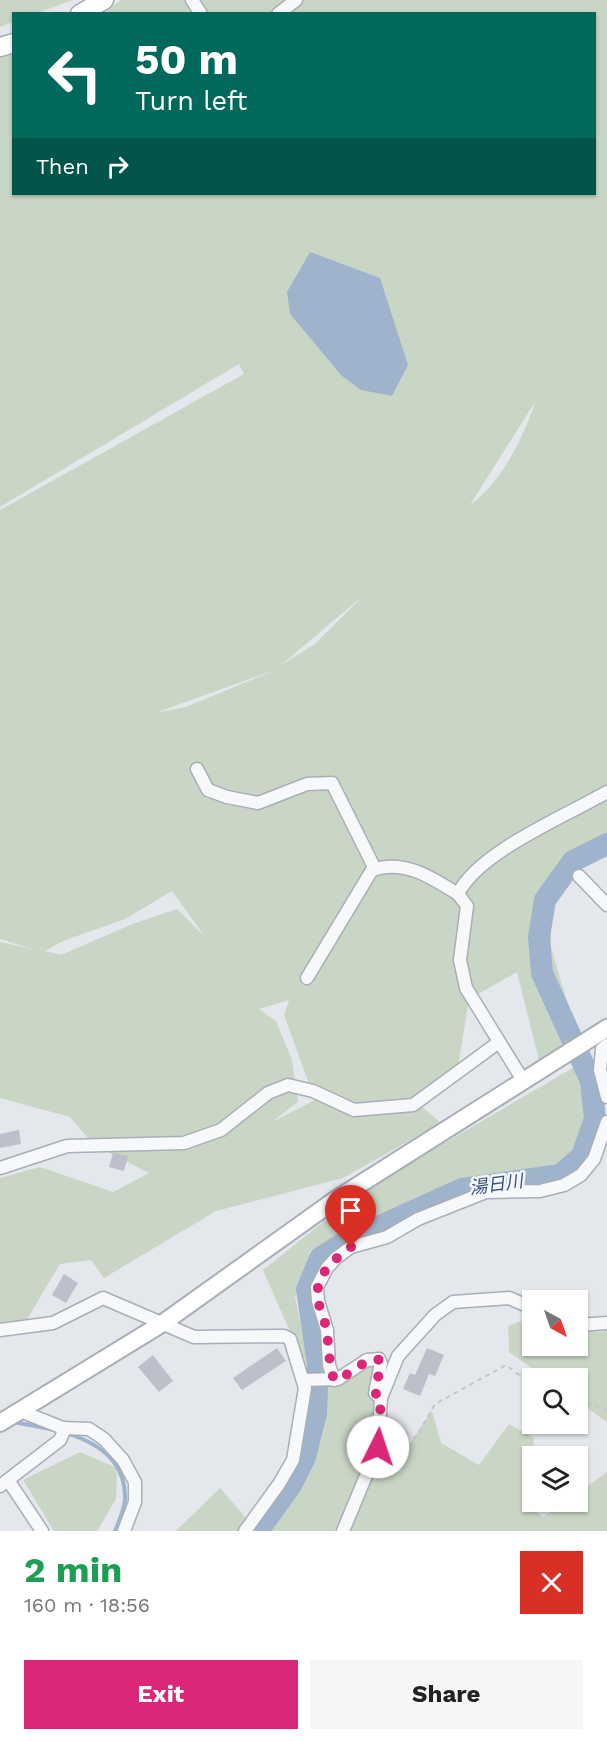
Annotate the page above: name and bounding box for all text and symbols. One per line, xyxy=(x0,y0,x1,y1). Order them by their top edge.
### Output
text: 50 m xyxy=(135,35,238,84)
icon: left xyxy=(36,36,114,114)
text: Turn left xyxy=(135,85,247,117)
icon: right xyxy=(101,150,134,183)
text: Then xyxy=(36,154,89,179)
water label: 湯日川 xyxy=(468,1170,526,1198)
pin xyxy=(325,1185,376,1247)
icon: arrive xyxy=(334,1194,367,1227)
north arrow xyxy=(522,1290,588,1356)
map controls xyxy=(522,1290,588,1512)
button: search xyxy=(522,1368,588,1434)
position arrow xyxy=(346,1415,410,1479)
button: layers xyxy=(522,1446,588,1512)
text: 2 min xyxy=(24,1549,122,1591)
button: close xyxy=(520,1551,583,1614)
text: 160 m · 18:56 xyxy=(24,1593,150,1617)
button: Exit xyxy=(24,1660,298,1729)
button: Share xyxy=(310,1660,583,1729)

